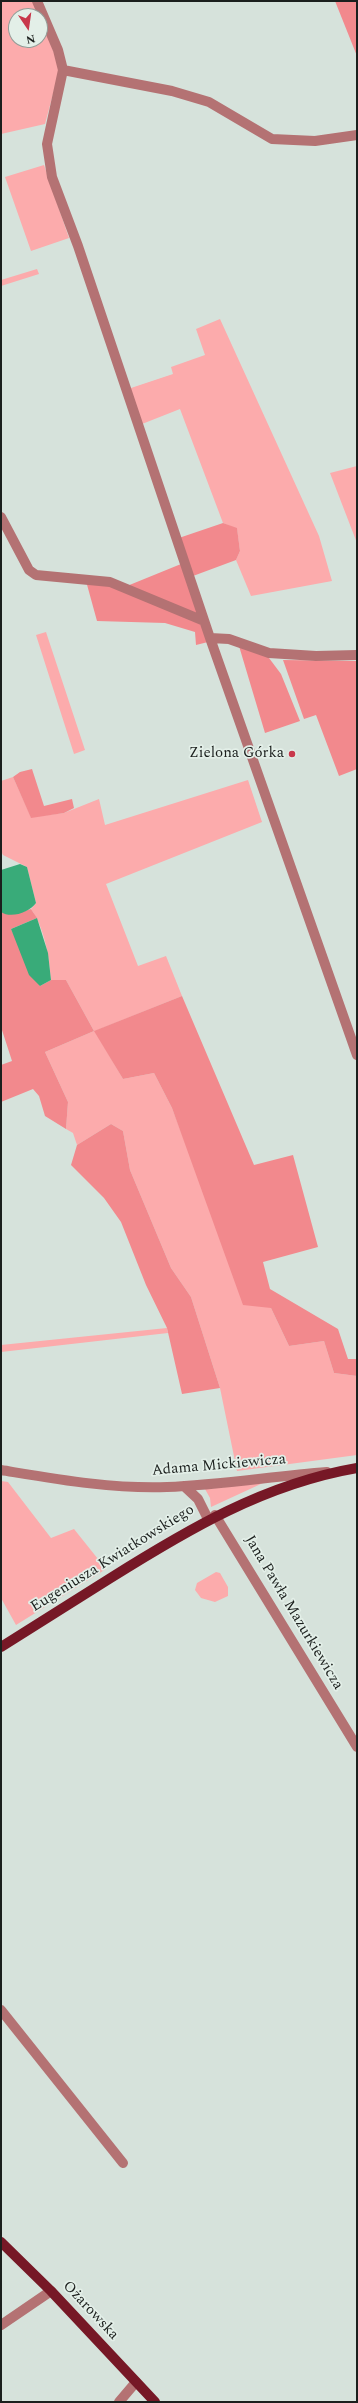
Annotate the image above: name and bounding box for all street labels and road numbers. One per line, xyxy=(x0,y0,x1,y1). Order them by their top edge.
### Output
street label: Adama Mickiewicza xyxy=(151,1451,287,1481)
street label: Eugeniusza Kwiatkowskiego xyxy=(28,1501,198,1617)
street label: Jana Pawła Mazurkiewicza xyxy=(240,1533,346,1693)
street label: Ożarowska xyxy=(58,2278,122,2344)

